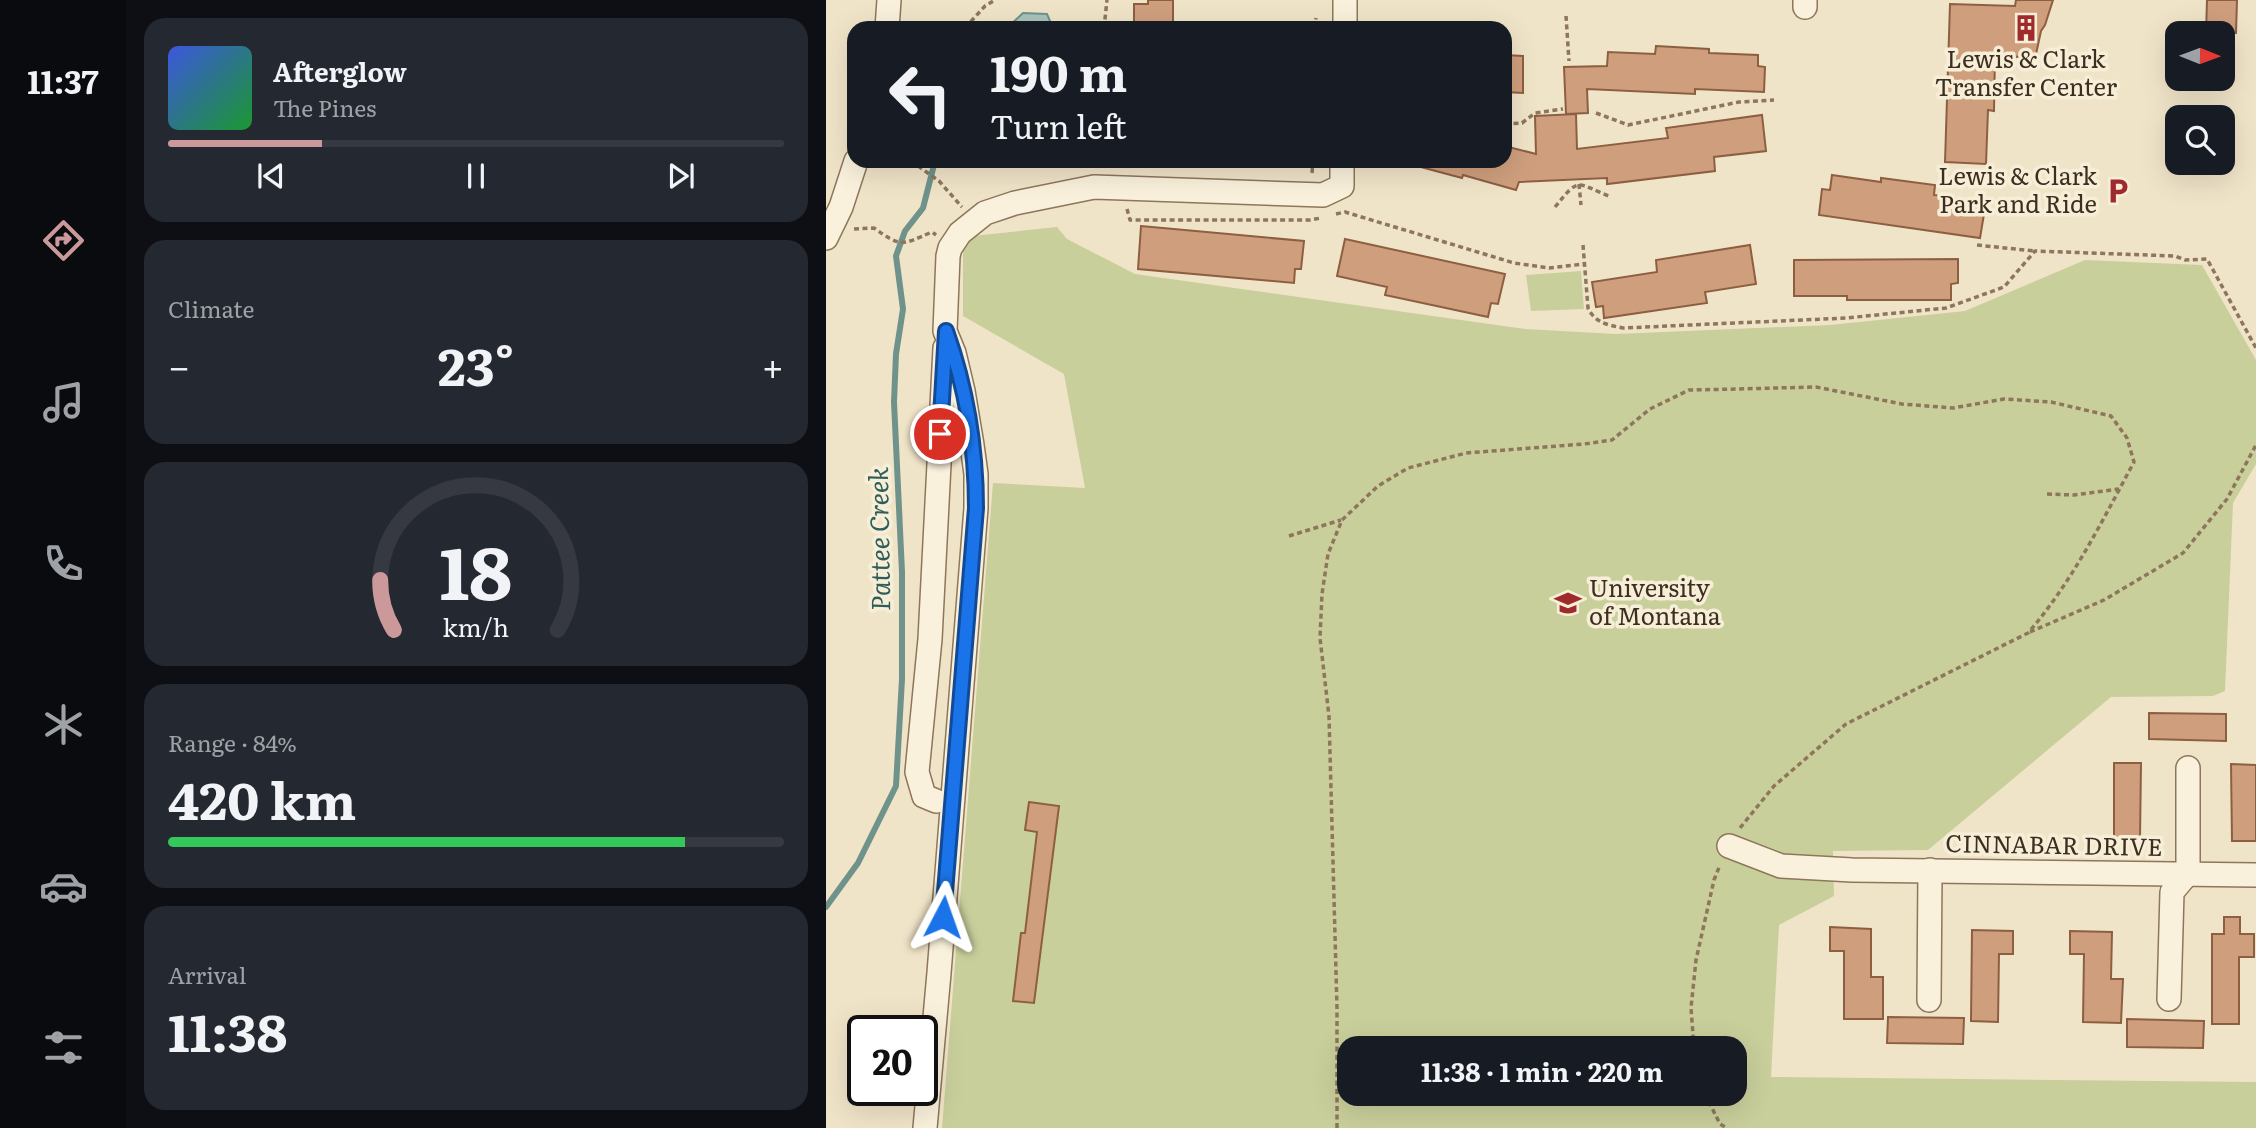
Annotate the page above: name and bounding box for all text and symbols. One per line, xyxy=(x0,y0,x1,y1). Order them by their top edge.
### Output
building icon: Lewis & Clark Transfer Center xyxy=(2011,13,2041,43)
north arrow xyxy=(2165,21,2235,91)
map controls xyxy=(2165,21,2235,175)
text: 190 m xyxy=(990,34,1127,107)
place label: Lewis & Clark Transfer Center xyxy=(1935,40,2118,103)
icon: left xyxy=(875,49,966,140)
text: Afterglow xyxy=(273,51,407,90)
text: 11:37 xyxy=(27,56,99,104)
text: The Pines xyxy=(273,90,376,124)
text: Turn left xyxy=(990,101,1127,149)
button: search xyxy=(2165,105,2235,175)
icon: previous xyxy=(252,157,290,195)
icon: pause xyxy=(457,157,495,195)
icon: next xyxy=(662,157,700,195)
place label: Lewis & Clark Park and Ride xyxy=(1938,157,2097,220)
parking icon: Lewis & Clark Park and Ride xyxy=(2103,176,2133,206)
icon: directions xyxy=(39,216,88,265)
text: Climate xyxy=(168,291,254,325)
text: 23° xyxy=(438,325,514,402)
text: − xyxy=(168,336,190,393)
text: + xyxy=(762,336,784,393)
icon: music xyxy=(39,378,88,427)
pin xyxy=(910,404,970,464)
icon: arrive xyxy=(921,415,959,453)
water label: Pattee Creek xyxy=(857,466,898,612)
text: 18 xyxy=(439,514,513,622)
icon: phone xyxy=(39,539,88,588)
place label: University of Montana xyxy=(1589,569,1721,632)
school or university icon: University of Montana xyxy=(1553,588,1583,618)
text: km/h xyxy=(443,608,509,645)
icon: climate xyxy=(39,700,88,749)
text: Range · 84% xyxy=(168,725,297,759)
text: 420 km xyxy=(168,759,356,836)
street label: CINNABAR DRIVE xyxy=(1945,824,2163,863)
icon: car xyxy=(39,862,88,911)
position arrow xyxy=(906,880,980,954)
text: Arrival xyxy=(168,957,247,991)
text: 11:38 xyxy=(168,991,287,1068)
speed limit sign: 20 xyxy=(847,1015,938,1106)
icon: filters xyxy=(39,1023,88,1072)
text: 11:38 · 1 min · 220 m xyxy=(1421,1051,1663,1090)

